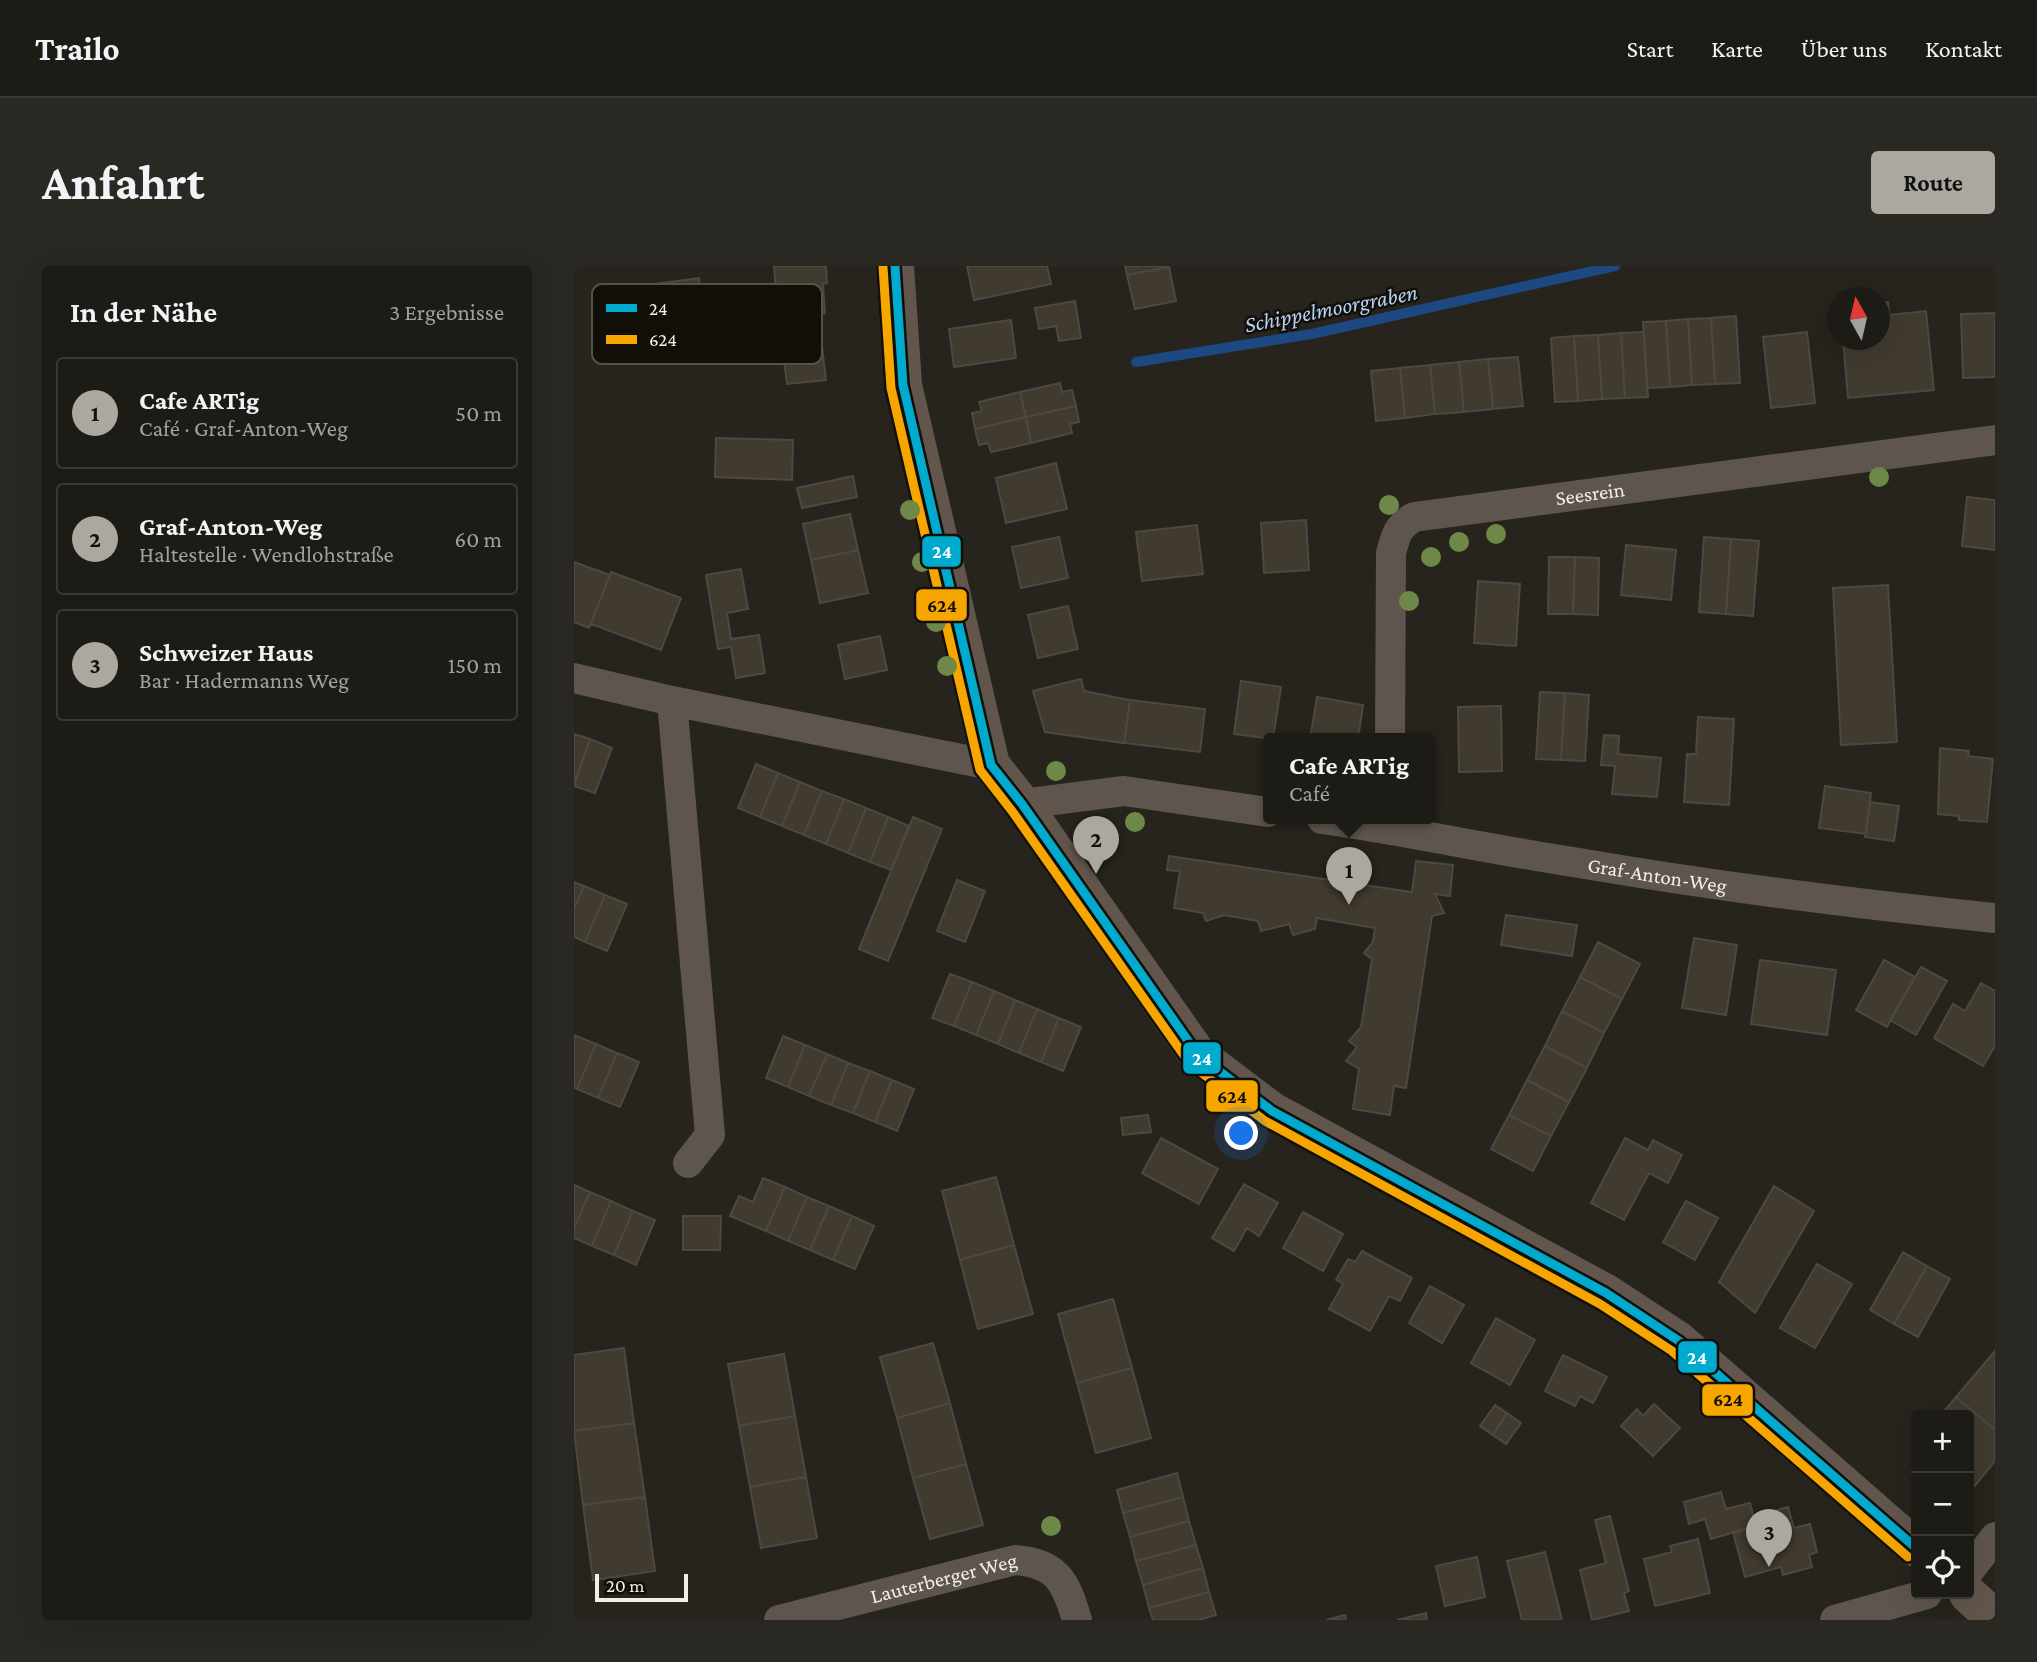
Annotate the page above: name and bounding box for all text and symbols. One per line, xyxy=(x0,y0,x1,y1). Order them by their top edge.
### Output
text: Trailo xyxy=(35,30,120,67)
text: Start xyxy=(1627,35,1673,62)
text: Karte xyxy=(1711,35,1763,62)
text: Über uns xyxy=(1801,35,1887,62)
text: Kontakt xyxy=(1925,35,2002,62)
button: Route xyxy=(1871,151,1995,214)
text: Anfahrt xyxy=(42,155,204,210)
water label: Schippelmoorgraben xyxy=(1242,278,1420,338)
legend xyxy=(592,284,822,364)
north arrow xyxy=(1827,287,1890,350)
text: In der Nähe xyxy=(70,295,217,328)
text: 24 xyxy=(649,298,668,319)
text: 3 Ergebnisse xyxy=(389,299,504,325)
text: 624 xyxy=(649,329,677,350)
text: Cafe ARTig xyxy=(139,386,259,415)
text: 1 xyxy=(91,400,99,426)
text: 50 m xyxy=(455,400,502,426)
text: Café · Graf-Anton-Weg xyxy=(139,415,348,441)
street label: Seesrein xyxy=(1554,477,1626,510)
text: Graf-Anton-Weg xyxy=(139,512,322,541)
text: 2 xyxy=(89,526,101,552)
text: 60 m xyxy=(455,526,502,552)
line badge: 24 xyxy=(921,535,962,568)
text: Haltestelle · Wendlohstraße xyxy=(139,541,394,567)
text: 24 xyxy=(932,541,952,562)
line badge: 624 xyxy=(915,588,968,622)
text: 624 xyxy=(927,595,957,616)
text: Schweizer Haus xyxy=(139,638,313,667)
text: 3 xyxy=(89,652,101,678)
text: 150 m xyxy=(448,652,502,678)
text: Bar · Hadermanns Weg xyxy=(139,667,349,693)
popup xyxy=(1263,733,1435,824)
text: Cafe ARTig xyxy=(1289,751,1409,780)
text: Café xyxy=(1289,780,1330,806)
pin: 2 xyxy=(1073,816,1119,874)
pin: 1 xyxy=(1326,847,1372,905)
street label: Graf-Anton-Weg xyxy=(1586,853,1728,898)
line badge: 24 xyxy=(1182,1041,1222,1075)
text: 24 xyxy=(1192,1048,1212,1069)
line badge: 624 xyxy=(1205,1079,1259,1113)
text: 624 xyxy=(1217,1086,1247,1107)
your location xyxy=(1224,1116,1258,1150)
line badge: 24 xyxy=(1677,1340,1718,1374)
text: 24 xyxy=(1687,1347,1707,1368)
line badge: 624 xyxy=(1701,1383,1754,1417)
text: 624 xyxy=(1713,1389,1743,1410)
map controls xyxy=(1911,1410,1974,1599)
button: + xyxy=(1911,1410,1974,1473)
button: − xyxy=(1911,1473,1974,1536)
pin: 3 xyxy=(1746,1509,1792,1567)
button: locate xyxy=(1911,1536,1974,1599)
street label: Lauterberger Weg xyxy=(868,1548,1020,1608)
scale bar xyxy=(595,1571,688,1603)
text: 20 m xyxy=(606,1575,645,1596)

